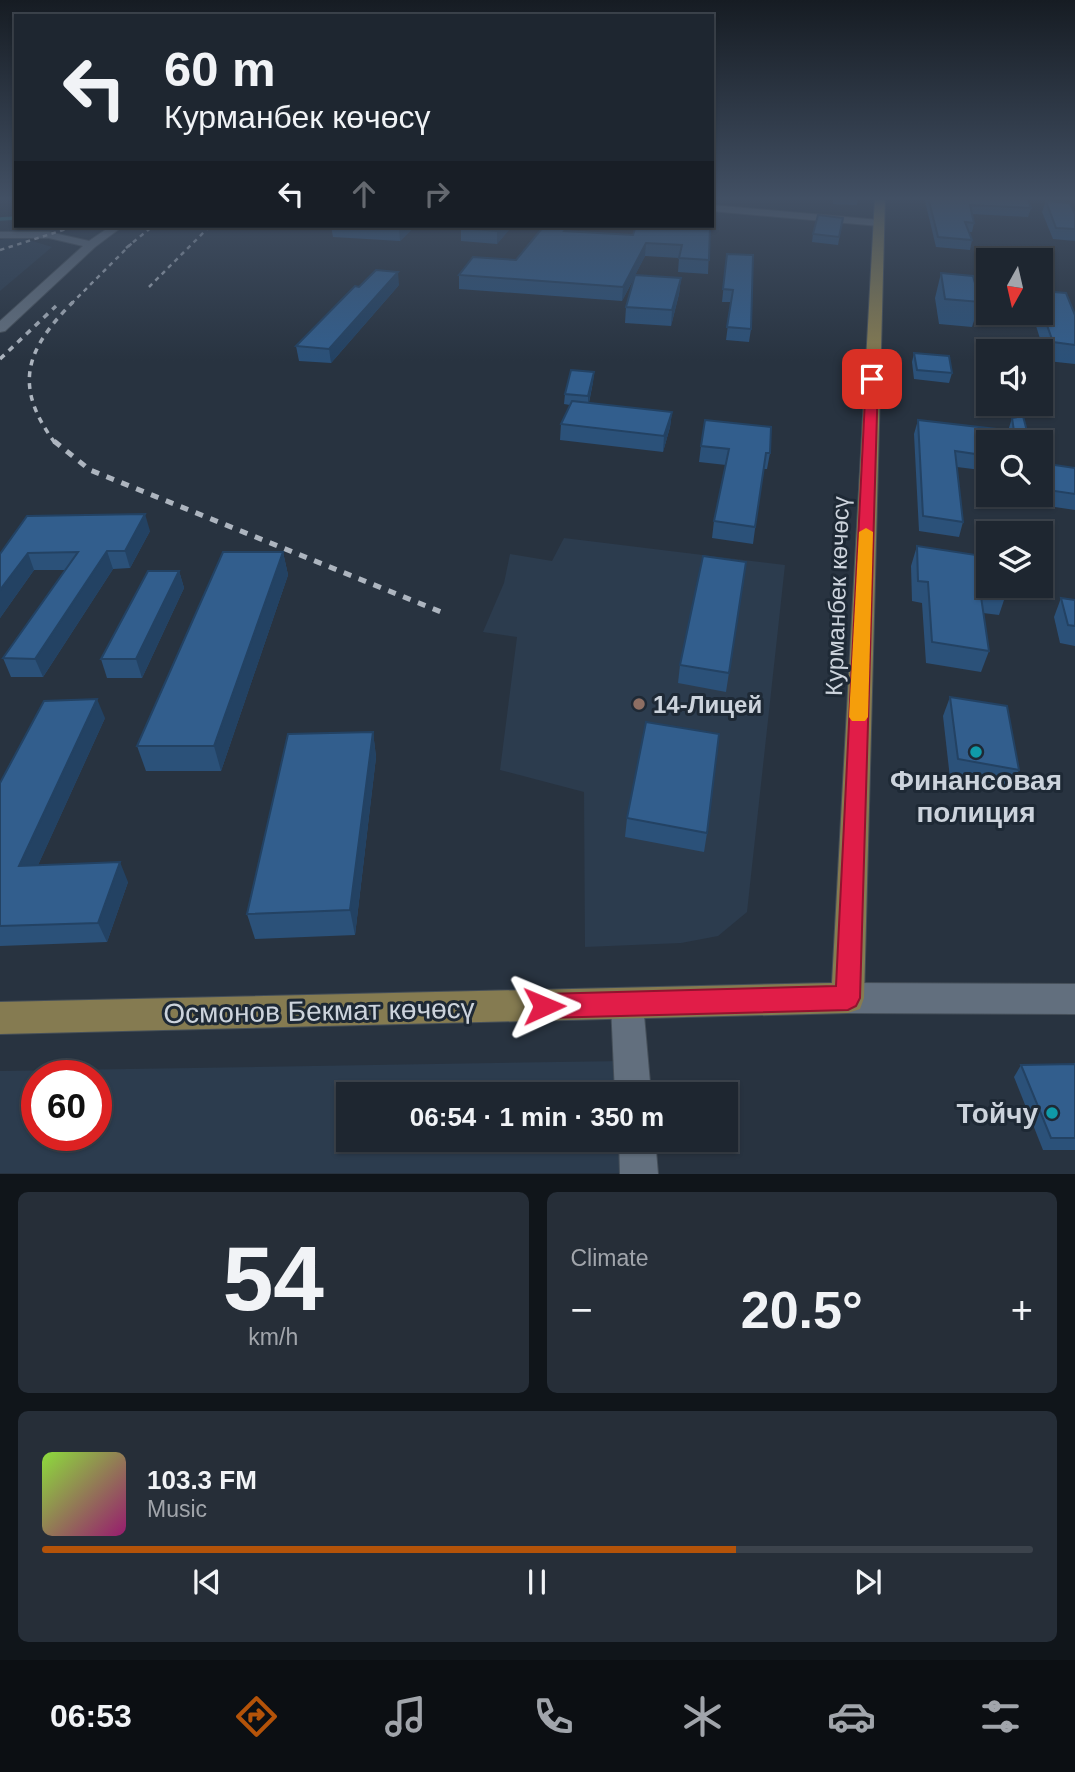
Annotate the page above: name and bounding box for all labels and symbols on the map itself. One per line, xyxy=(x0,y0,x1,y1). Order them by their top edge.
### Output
north arrow xyxy=(976,248,1054,326)
pin xyxy=(842,349,902,409)
street label: Курманбек көчөсү xyxy=(820,496,854,696)
place label: 14-Лицей xyxy=(653,691,762,718)
marker: 14-Лицей xyxy=(631,696,647,712)
marker: Финансовая полиция xyxy=(968,744,984,760)
place label: Финансовая полиция xyxy=(890,765,1062,828)
position arrow xyxy=(507,969,581,1043)
street label: Осмонов Бекмат көчөсү xyxy=(163,993,475,1029)
speed limit sign: 60 xyxy=(21,1060,112,1151)
place label: Тойчу xyxy=(957,1098,1038,1129)
marker: Тойчу xyxy=(1044,1105,1060,1121)

